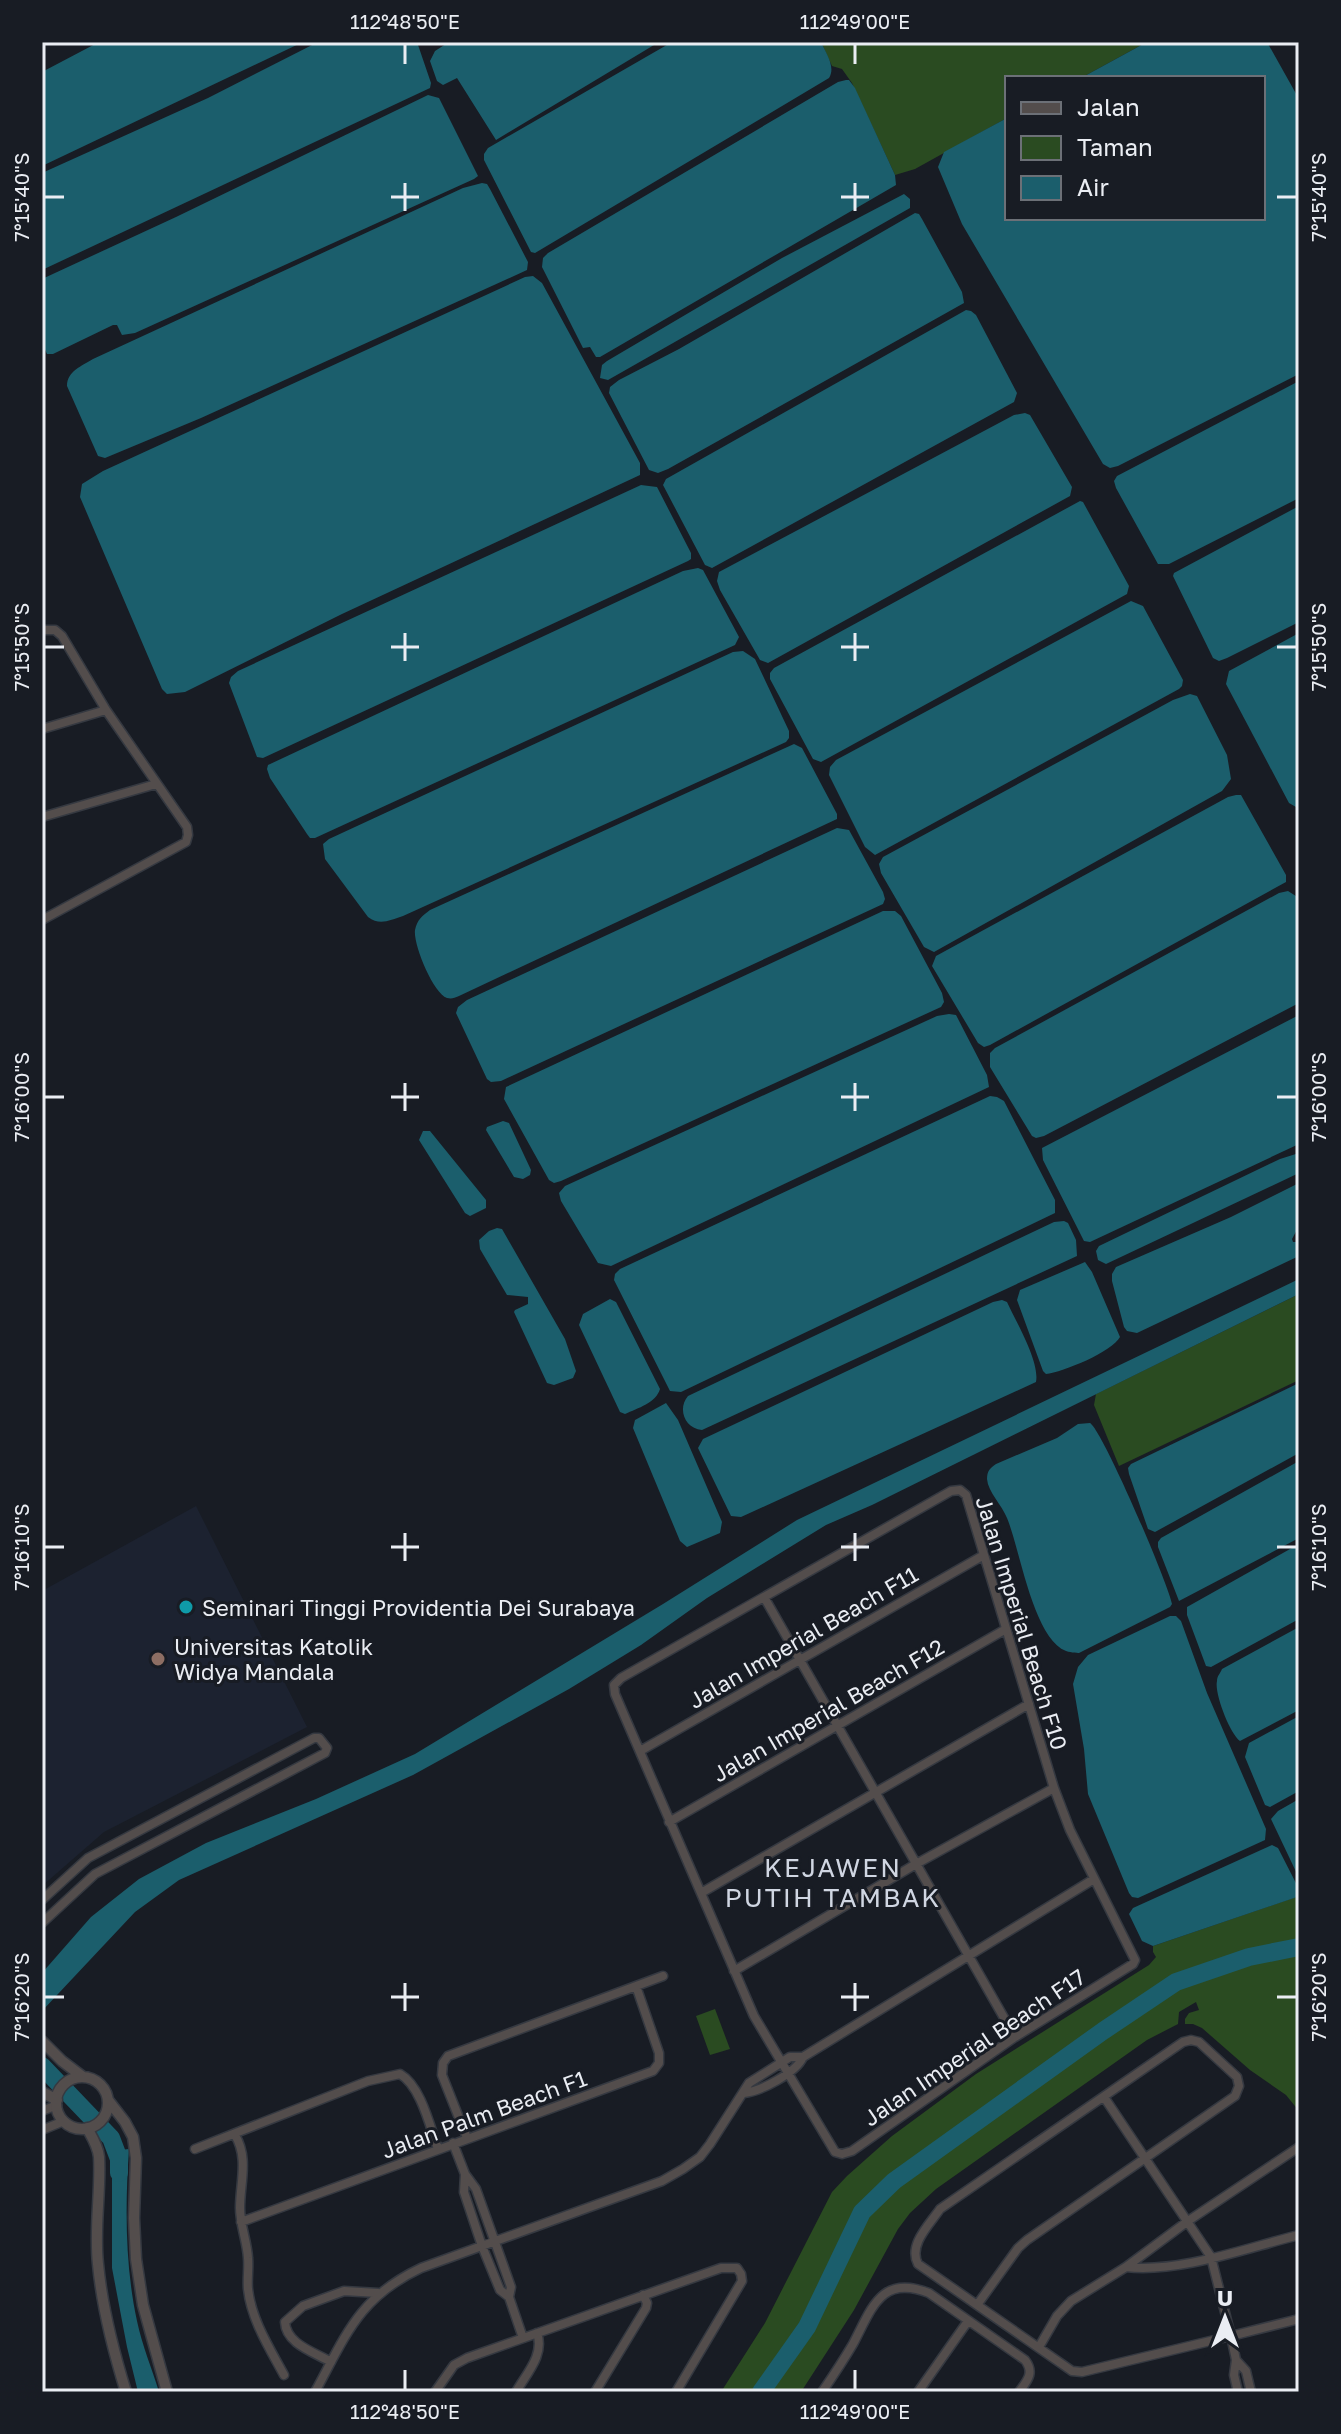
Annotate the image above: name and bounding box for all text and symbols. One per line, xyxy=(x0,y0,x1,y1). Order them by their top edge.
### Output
text: 112°48'50"E xyxy=(350,9,460,33)
text: 112°49'00"E xyxy=(800,9,910,33)
legend xyxy=(1005,76,1265,220)
text: Jalan xyxy=(1077,92,1140,121)
text: Taman xyxy=(1077,132,1153,161)
text: 7°15'40"S xyxy=(9,152,33,242)
text: 7°15'40"S xyxy=(1306,152,1330,242)
text: Air xyxy=(1077,172,1109,201)
text: 7°15'50"S xyxy=(9,603,33,691)
text: 7°15'50"S xyxy=(1306,603,1330,691)
text: 7°16'00"S xyxy=(9,1052,33,1142)
text: 7°16'00"S xyxy=(1306,1052,1330,1142)
street label: Jalan Imperial Beach F10 xyxy=(971,1493,1073,1753)
text: 7°16'10"S xyxy=(9,1503,33,1591)
text: 7°16'10"S xyxy=(1306,1503,1330,1591)
street label: Jalan Imperial Beach F11 xyxy=(683,1560,923,1714)
place label: Seminari Tinggi Providentia Dei Surabaya xyxy=(202,1594,635,1621)
marker: Seminari Tinggi Providentia Dei Surabaya xyxy=(177,1598,195,1616)
place label: Universitas Katolik Widya Mandala xyxy=(174,1633,373,1685)
street label: Jalan Imperial Beach F12 xyxy=(707,1633,949,1787)
marker: Universitas Katolik Widya Mandala xyxy=(149,1650,167,1668)
district label: KEJAWEN PUTIH TAMBAK xyxy=(725,1852,941,1913)
text: 7°16'20"S xyxy=(9,1952,33,2042)
text: 7°16'20"S xyxy=(1306,1952,1330,2042)
street label: Jalan Imperial Beach F17 xyxy=(858,1963,1090,2131)
street label: Jalan Palm Beach F1 xyxy=(378,2064,591,2164)
north arrow xyxy=(1185,2278,1265,2358)
text: U xyxy=(1217,2284,1233,2311)
text: 112°48'50"E xyxy=(350,2399,460,2423)
text: 112°49'00"E xyxy=(800,2399,910,2423)

